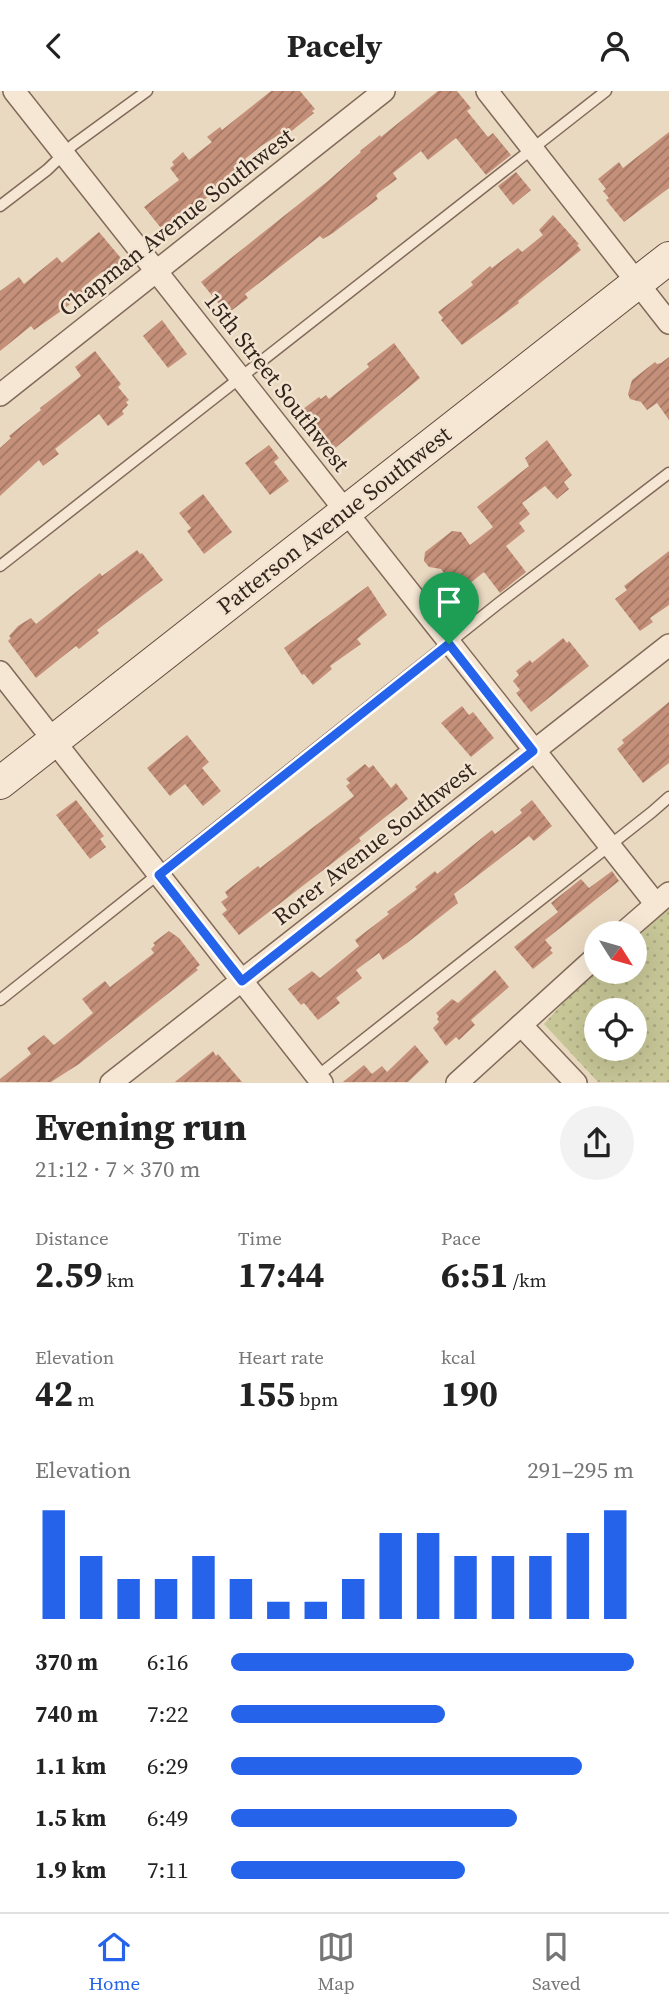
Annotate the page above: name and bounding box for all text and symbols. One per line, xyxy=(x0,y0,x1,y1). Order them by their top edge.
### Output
text: Pacely xyxy=(287,24,382,68)
icon: back xyxy=(35,27,73,65)
icon: person xyxy=(596,27,634,65)
street label: Chapman Avenue Southwest xyxy=(52,120,301,324)
street label: 15th Street Southwest xyxy=(197,286,357,479)
street label: Patterson Avenue Southwest xyxy=(210,418,458,622)
pin xyxy=(419,572,479,644)
icon: arrive xyxy=(430,583,468,621)
street label: Rorer Avenue Southwest xyxy=(266,753,482,932)
north arrow xyxy=(584,921,648,983)
map controls xyxy=(584,921,647,1061)
button: locate xyxy=(584,998,647,1061)
text: Evening run xyxy=(35,1101,247,1153)
button: share xyxy=(560,1106,634,1180)
text: 21:12 · 7 × 370 m xyxy=(35,1153,201,1185)
text: Distance xyxy=(35,1225,109,1251)
text: Time xyxy=(238,1225,282,1251)
text: Pace xyxy=(441,1225,481,1251)
text: 2.59 xyxy=(35,1251,102,1299)
text: 17:44 xyxy=(238,1251,324,1299)
text: 6:51 xyxy=(441,1251,508,1299)
text: km xyxy=(102,1267,134,1293)
text: /km xyxy=(508,1267,547,1293)
text: Elevation xyxy=(35,1344,114,1370)
text: Heart rate xyxy=(238,1344,324,1370)
text: kcal xyxy=(441,1344,476,1370)
text: 42 xyxy=(35,1370,73,1418)
text: 155 xyxy=(238,1370,295,1418)
text: 190 xyxy=(441,1370,498,1418)
text: m xyxy=(73,1386,95,1412)
text: bpm xyxy=(295,1386,338,1412)
text: Elevation xyxy=(35,1454,131,1486)
text: 291–295 m xyxy=(527,1454,634,1486)
text: 370 m xyxy=(35,1646,98,1678)
text: 6:16 xyxy=(147,1646,188,1678)
text: 740 m xyxy=(35,1698,98,1730)
text: 7:22 xyxy=(147,1698,188,1730)
text: 1.1 km xyxy=(35,1750,106,1782)
text: 6:29 xyxy=(147,1750,188,1782)
text: 1.5 km xyxy=(35,1802,106,1834)
text: 6:49 xyxy=(147,1802,188,1834)
text: 1.9 km xyxy=(35,1854,106,1886)
text: 7:11 xyxy=(147,1854,188,1886)
tab: Home xyxy=(88,1928,140,1996)
tab: Map xyxy=(317,1928,355,1996)
tab: Saved xyxy=(532,1928,581,1996)

